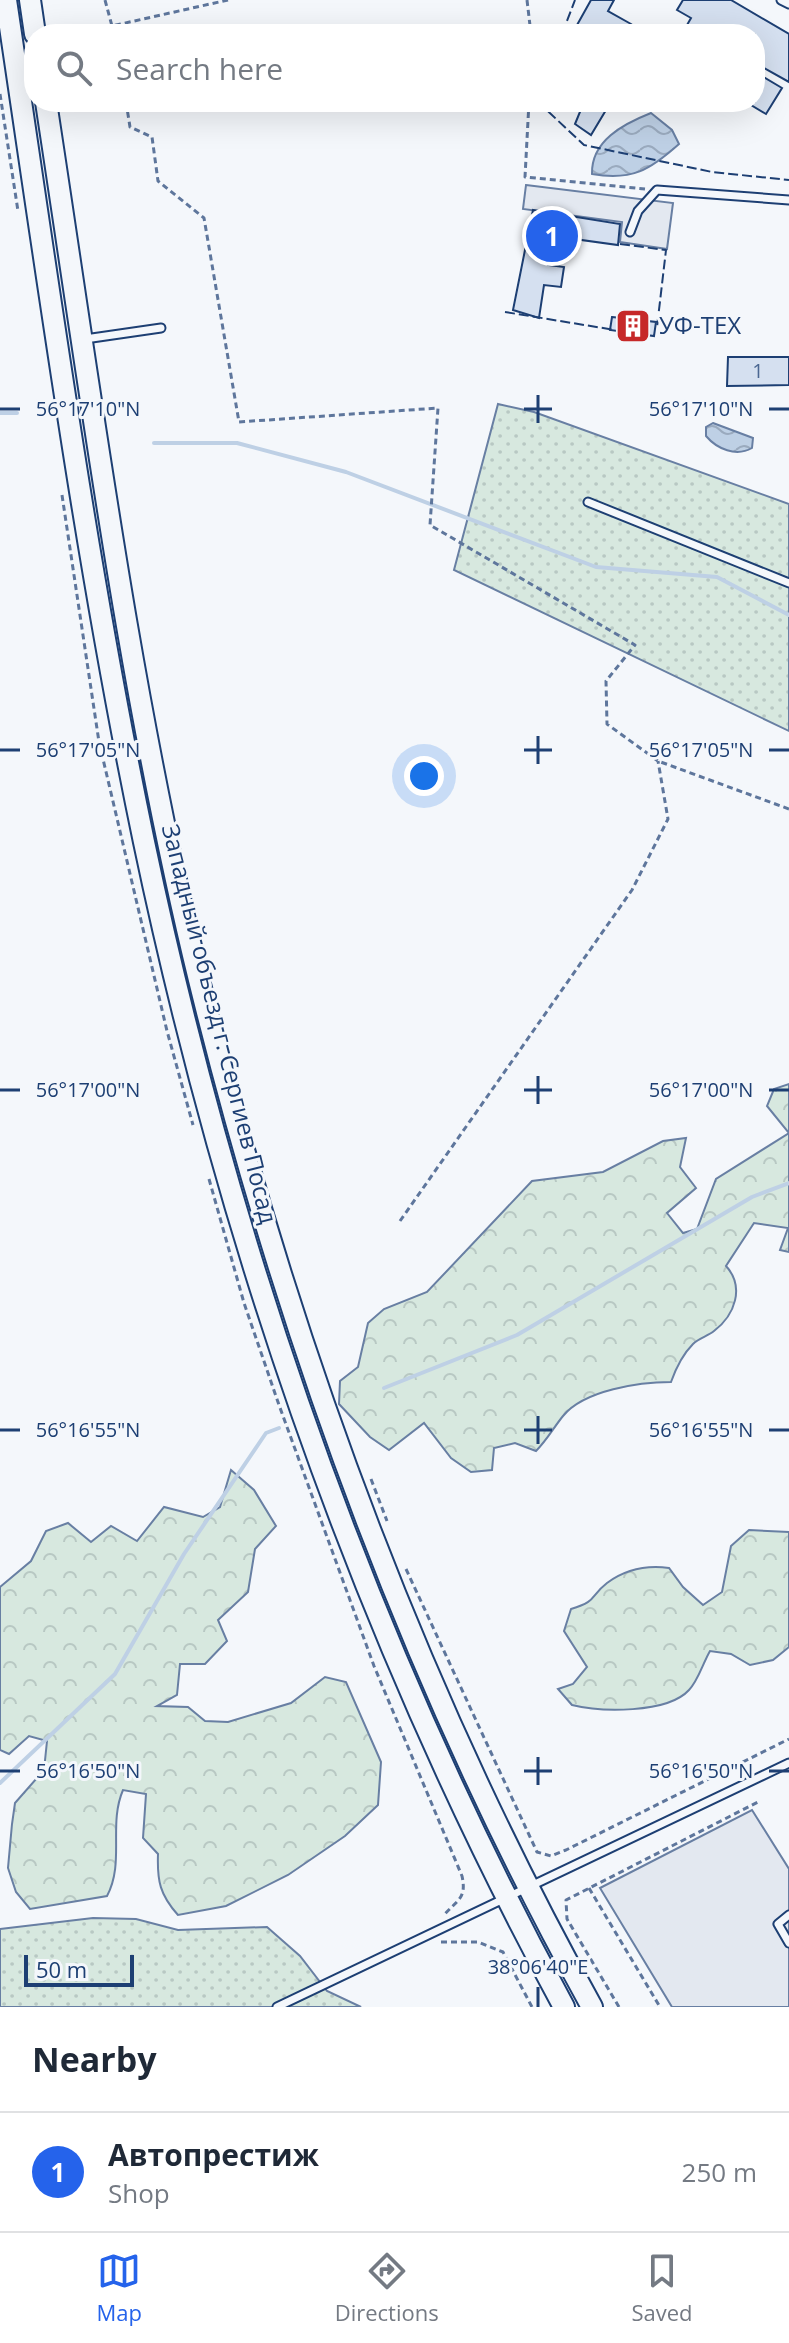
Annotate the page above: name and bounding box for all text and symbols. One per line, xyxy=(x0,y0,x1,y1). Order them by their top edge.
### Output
search box xyxy=(24,24,765,112)
icon: search xyxy=(52,46,96,90)
text: Search here xyxy=(116,48,283,89)
pin: 1 xyxy=(526,206,578,266)
building icon: УФ-ТЕХ xyxy=(614,307,652,345)
place label: УФ-ТЕХ xyxy=(659,308,741,341)
house number: 1 xyxy=(752,357,764,384)
text: 56°17'10"N xyxy=(36,395,140,422)
text: 56°17'10"N xyxy=(649,395,753,422)
text: 56°17'05"N xyxy=(36,736,140,763)
text: 56°17'05"N xyxy=(649,736,753,763)
your location xyxy=(404,756,444,796)
street label: Западный объезд г. Сергиев Посад xyxy=(155,820,286,1227)
text: 56°17'00"N xyxy=(36,1076,140,1103)
text: 56°17'00"N xyxy=(649,1076,753,1103)
text: 56°16'55"N xyxy=(36,1416,140,1443)
text: 56°16'55"N xyxy=(649,1416,753,1443)
text: 56°16'50"N xyxy=(36,1757,140,1784)
text: 56°16'50"N xyxy=(649,1757,753,1784)
scale bar xyxy=(24,1951,134,1987)
text: 38°06'40"E xyxy=(488,1953,588,1980)
text: 50 m xyxy=(36,1954,87,1984)
text: Nearby xyxy=(32,2036,157,2082)
text: Автопрестиж xyxy=(108,2134,319,2175)
text: 1 xyxy=(51,2154,65,2190)
text: 250 m xyxy=(682,2154,757,2190)
text: Shop xyxy=(108,2175,170,2211)
tab: Map xyxy=(96,2249,142,2327)
tab: Directions xyxy=(335,2249,439,2327)
tab: Saved xyxy=(631,2249,693,2327)

